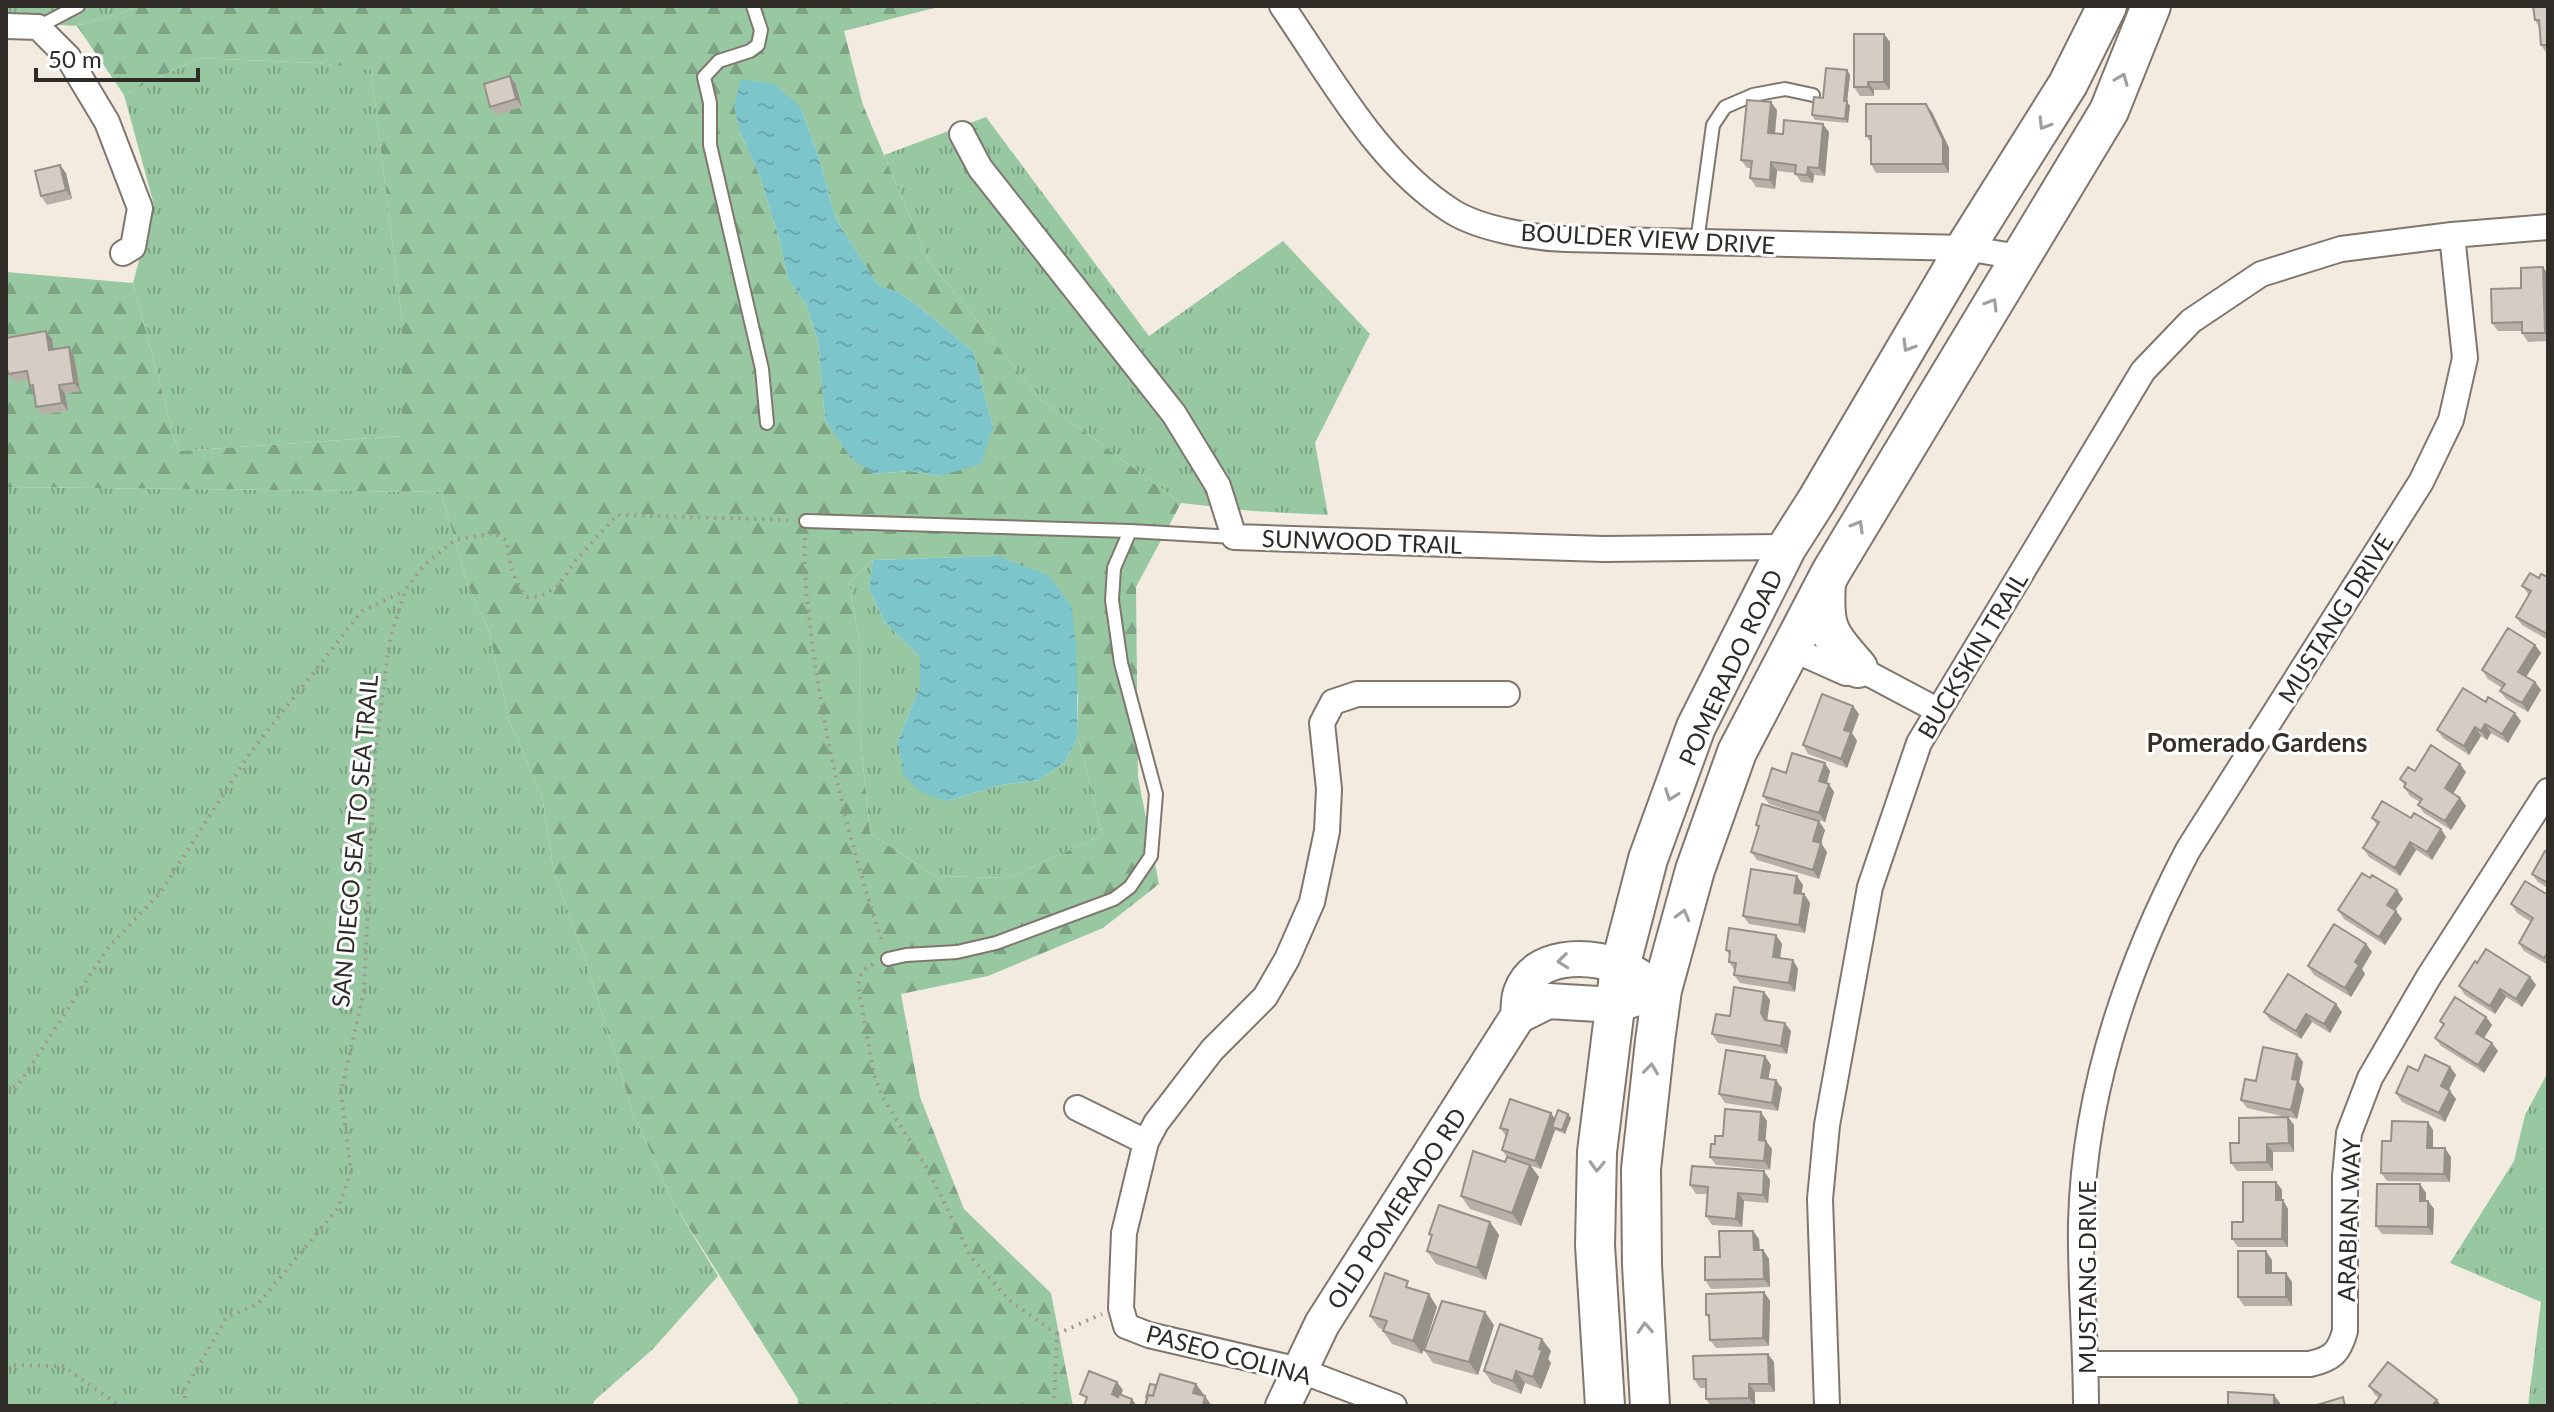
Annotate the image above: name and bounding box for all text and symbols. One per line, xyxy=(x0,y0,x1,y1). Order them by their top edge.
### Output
scale bar xyxy=(36,32,198,82)
text: 50 m xyxy=(48,44,102,73)
one-way arrow xyxy=(2112,73,2129,87)
one-way arrow xyxy=(2038,115,2053,130)
street label: BOULDER VIEW DRIVE xyxy=(1520,217,1776,259)
one-way arrow xyxy=(1982,298,1997,313)
one-way arrow xyxy=(1902,337,1918,352)
one-way arrow xyxy=(1848,521,1864,535)
street label: SUNWOOD TRAIL xyxy=(1261,523,1463,559)
street label: MUSTANG DRIVE xyxy=(2271,528,2399,708)
street label: POMERADO ROAD xyxy=(1672,564,1788,770)
street label: BUCKSKIN TRAIL xyxy=(1911,567,2033,743)
street label: SAN DIEGO SEA TO SEA TRAIL xyxy=(325,674,383,1008)
district label: Pomerado Gardens xyxy=(2147,726,2367,758)
one-way arrow xyxy=(1664,787,1681,801)
one-way arrow xyxy=(1674,909,1690,923)
one-way arrow xyxy=(1557,953,1570,970)
one-way arrow xyxy=(1643,1062,1660,1075)
street label: OLD POMERADO RD xyxy=(1320,1102,1472,1314)
street label: ARABIAN WAY xyxy=(2331,1138,2365,1302)
one-way arrow xyxy=(1588,1160,1605,1173)
street label: MUSTANG DRIVE xyxy=(2072,1180,2101,1374)
street label: PASEO COLINA xyxy=(1143,1318,1316,1390)
one-way arrow xyxy=(1637,1321,1654,1334)

